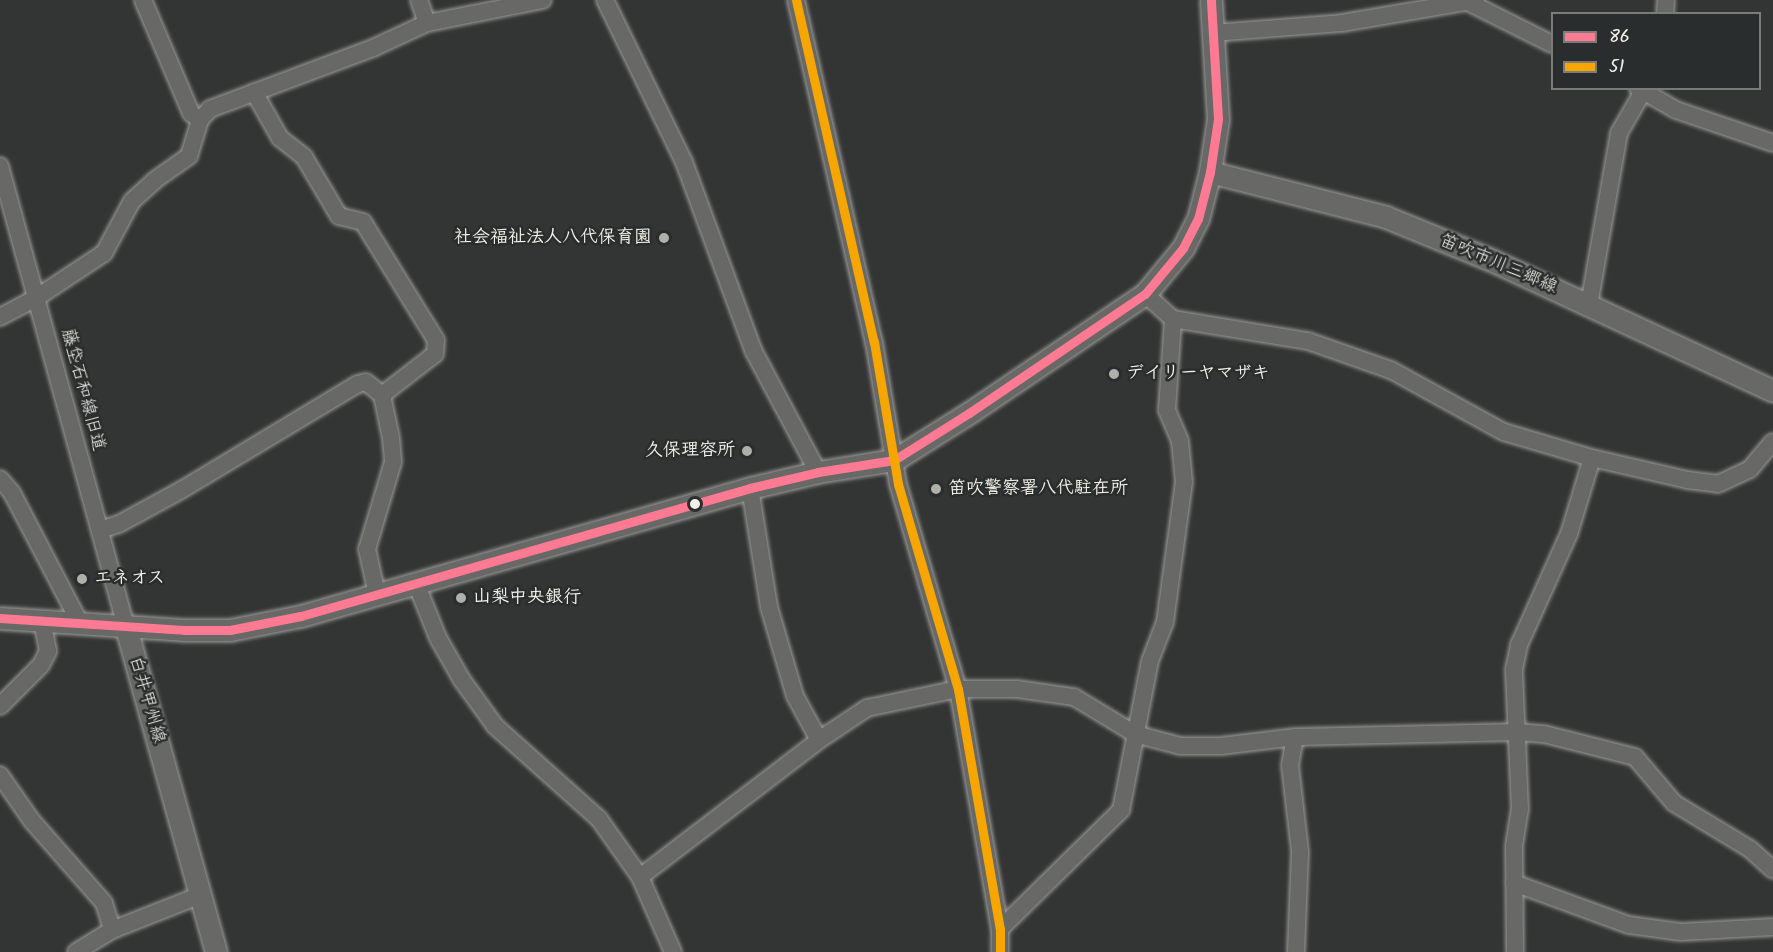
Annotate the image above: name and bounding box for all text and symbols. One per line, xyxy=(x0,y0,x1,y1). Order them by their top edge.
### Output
legend xyxy=(1551,12,1761,90)
text: 86 xyxy=(1609,23,1630,52)
text: 51 xyxy=(1609,53,1624,82)
place label: 社会福祉法人八代保育園 xyxy=(454,227,652,249)
street label: 笛吹市川三郷線 xyxy=(1436,230,1560,300)
marker: 社会福祉法人八代保育園 xyxy=(657,231,671,245)
street label: 藤垈石和線旧道 xyxy=(55,326,109,454)
place label: デイリーヤマザキ xyxy=(1126,363,1270,385)
marker: デイリーヤマザキ xyxy=(1107,367,1121,381)
place label: 久保理容所 xyxy=(645,440,735,462)
marker: 久保理容所 xyxy=(740,444,754,458)
place label: 笛吹警察署八代駐在所 xyxy=(948,478,1128,500)
marker: 笛吹警察署八代駐在所 xyxy=(929,482,943,496)
unlabelled marker xyxy=(689,498,701,510)
place label: エネオス xyxy=(94,568,166,590)
marker: エネオス xyxy=(75,572,89,586)
place label: 山梨中央銀行 xyxy=(473,587,581,609)
marker: 山梨中央銀行 xyxy=(454,591,468,605)
street label: 白井甲州線 xyxy=(123,654,169,746)

